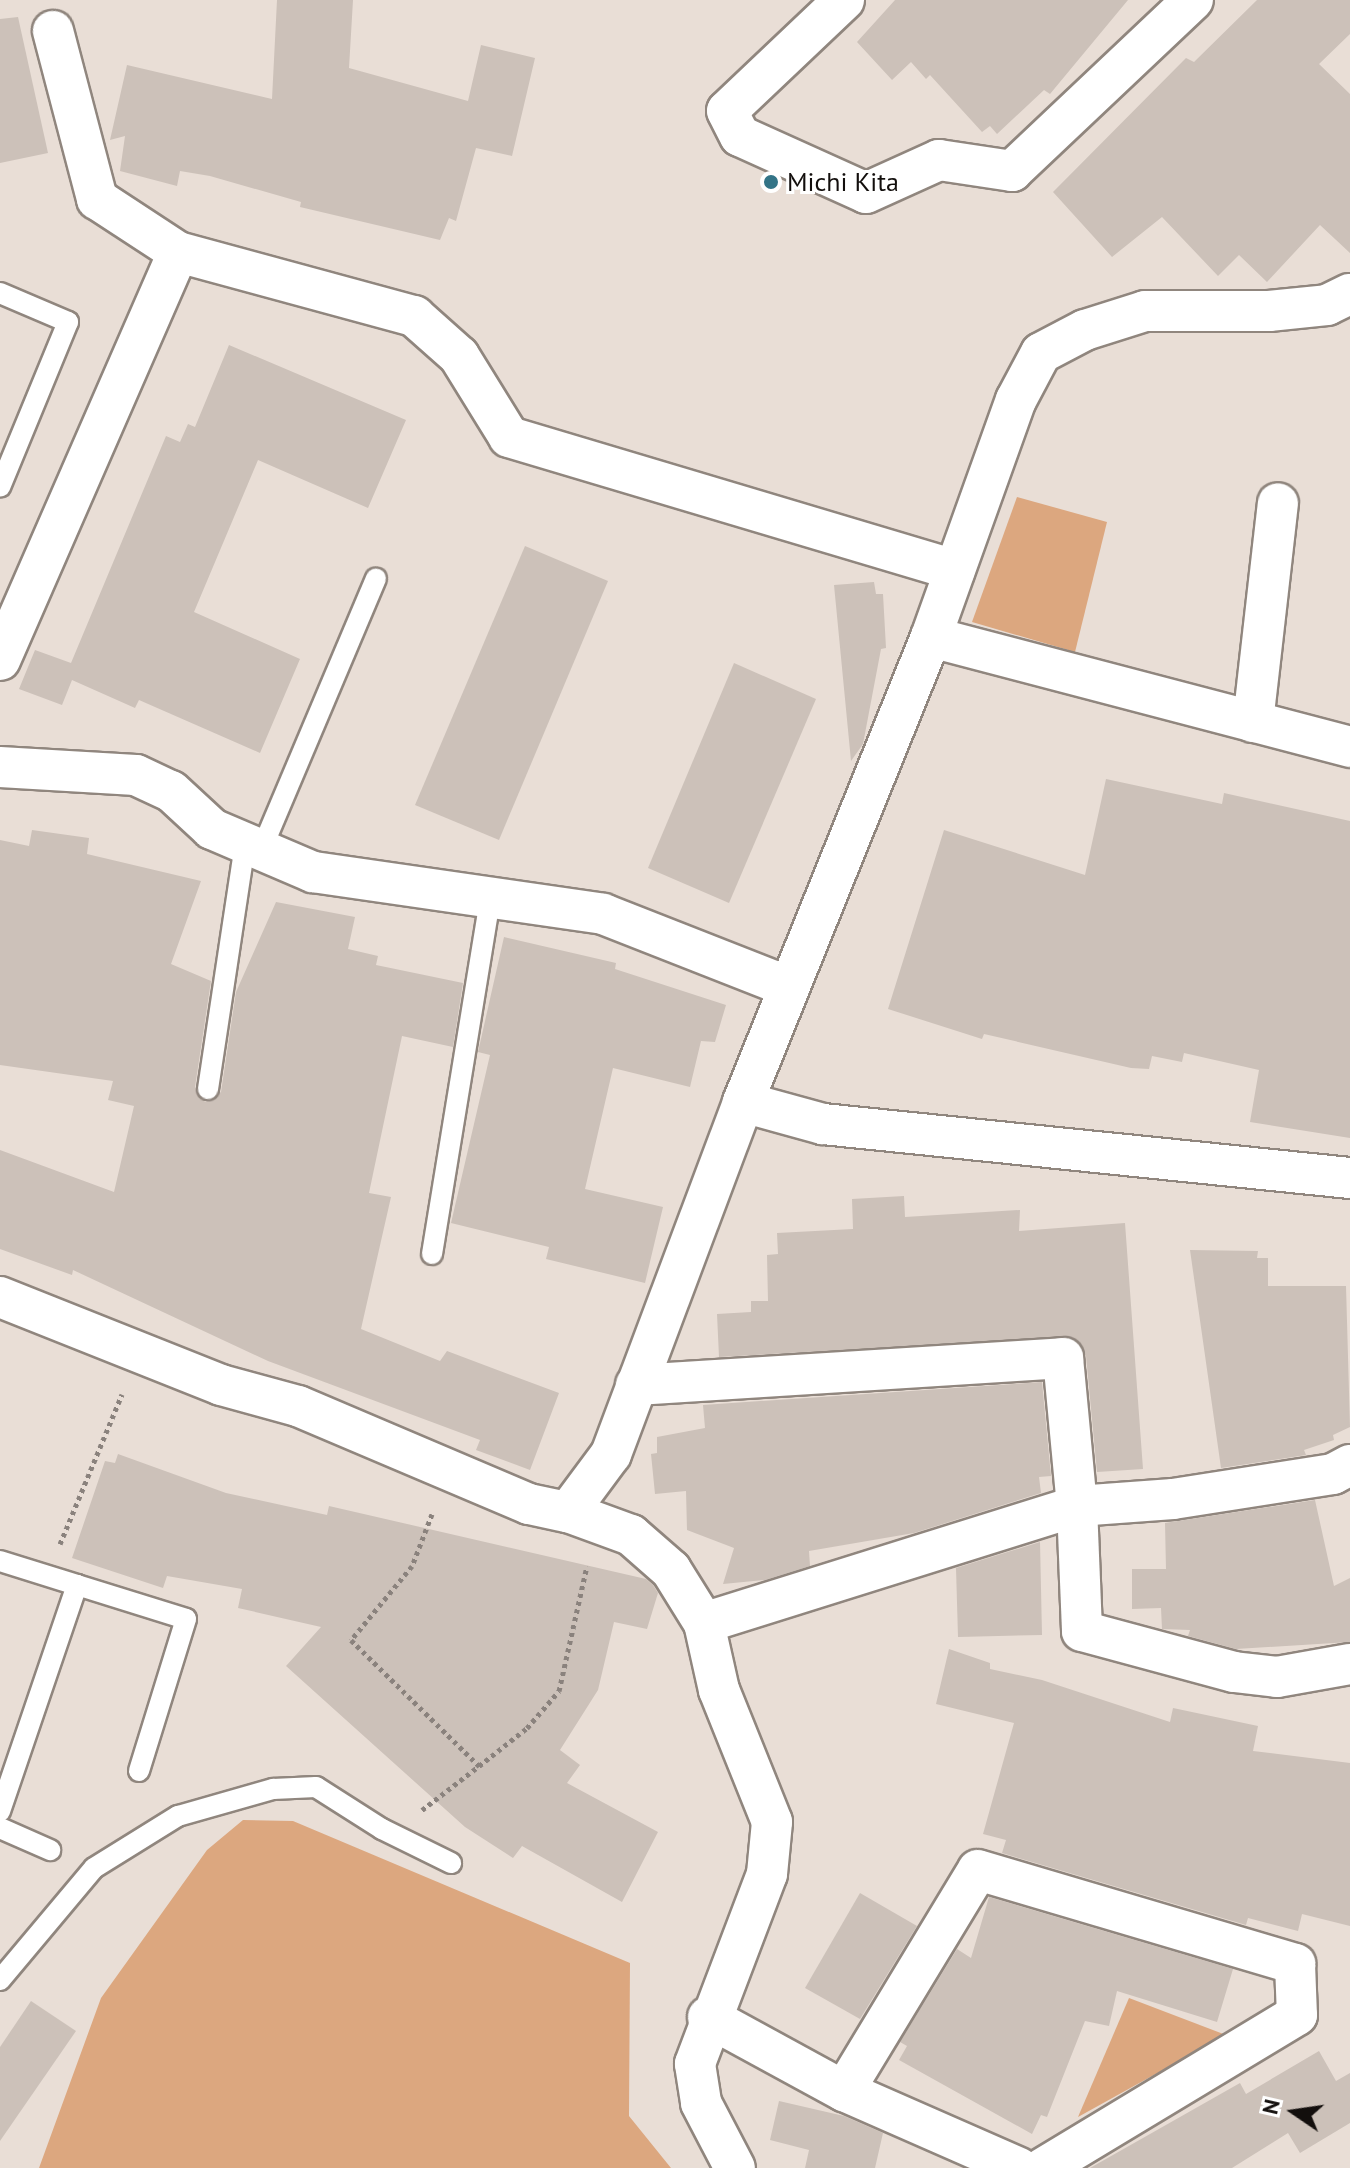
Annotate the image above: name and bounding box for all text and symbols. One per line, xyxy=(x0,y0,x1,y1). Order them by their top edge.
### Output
place label: Michi Kita xyxy=(787,166,899,198)
marker: Michi Kita xyxy=(762,173,780,191)
north arrow xyxy=(1254,2072,1334,2152)
text: N xyxy=(1255,2096,1286,2117)

